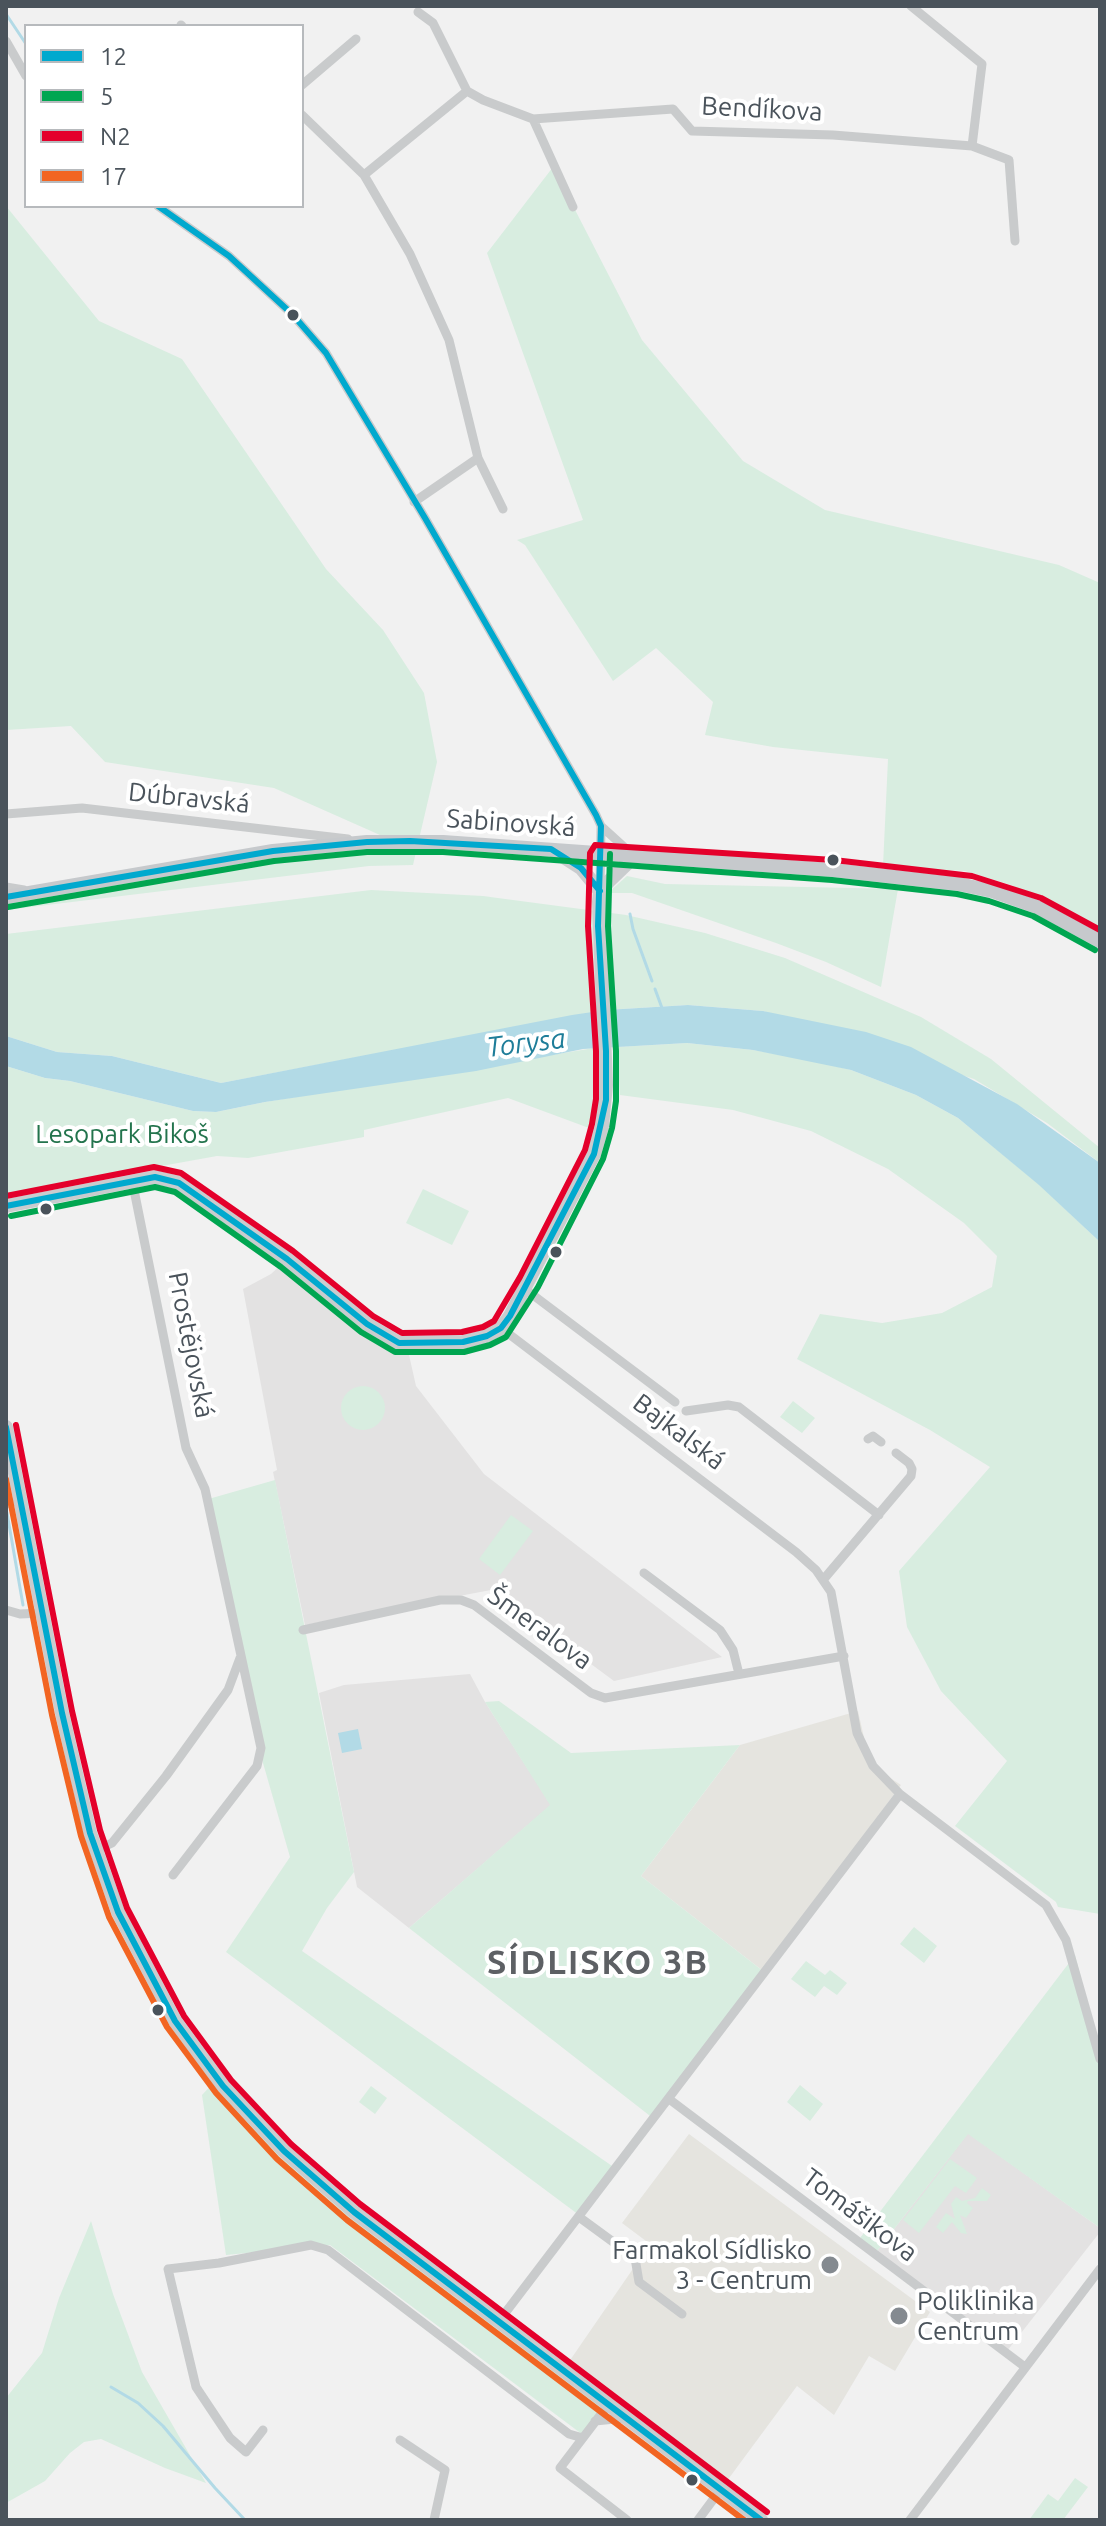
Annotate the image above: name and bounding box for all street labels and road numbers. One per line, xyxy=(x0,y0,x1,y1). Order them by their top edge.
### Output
street label: Bendíkova xyxy=(701,90,823,128)
street label: Dúbravská xyxy=(127,776,251,820)
street label: Sabinovská xyxy=(446,803,576,843)
street label: Prostějovská xyxy=(162,1269,220,1421)
street label: Bajkalská xyxy=(627,1387,731,1477)
street label: Šmeralova xyxy=(482,1580,598,1676)
street label: Tomášikova xyxy=(796,2162,924,2268)

